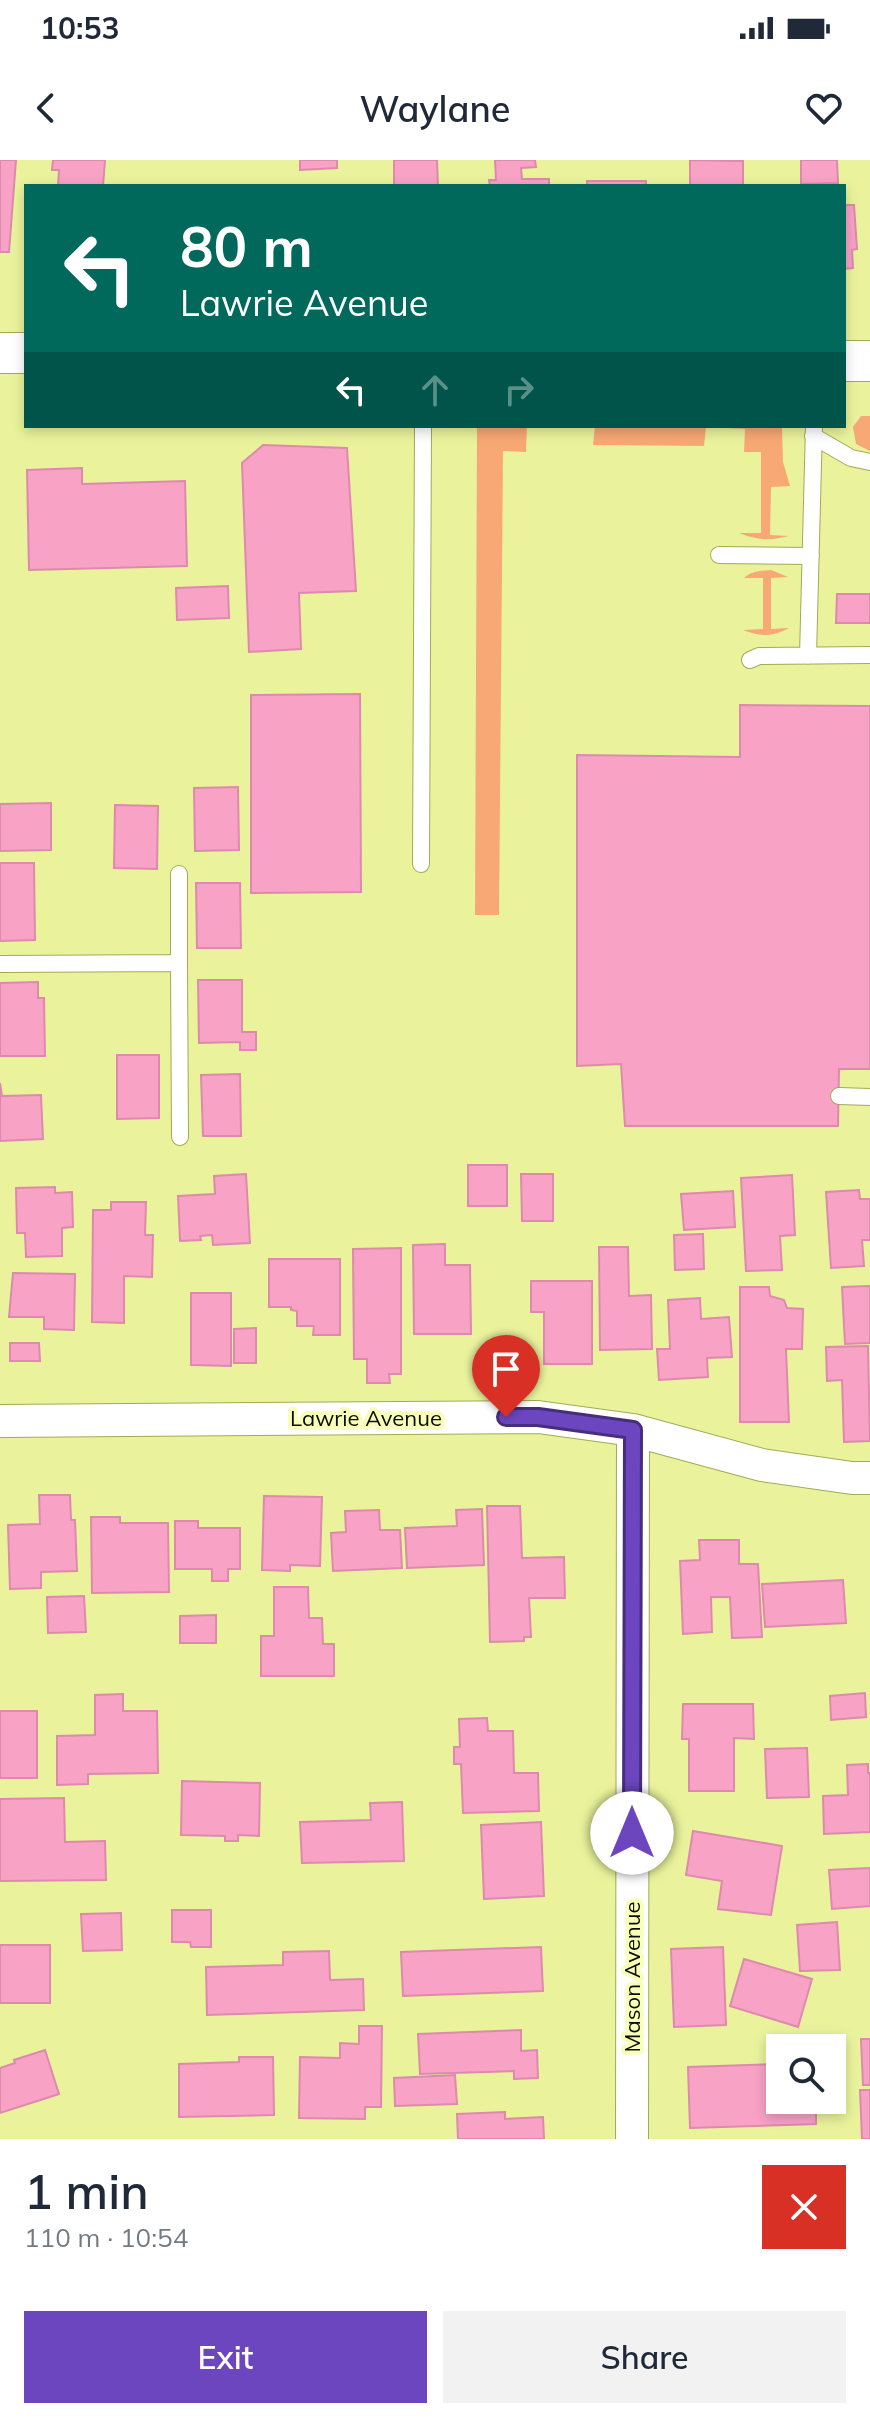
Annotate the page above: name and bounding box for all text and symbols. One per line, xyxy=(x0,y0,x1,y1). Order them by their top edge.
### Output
text: 10:53 xyxy=(40,9,119,47)
icon: back xyxy=(24,86,68,130)
text: Waylane xyxy=(359,86,511,131)
icon: heart xyxy=(802,86,846,130)
text: 80 m xyxy=(180,211,313,281)
icon: left xyxy=(48,216,152,320)
text: Lawrie Avenue xyxy=(180,280,428,325)
icon: left xyxy=(329,368,373,412)
icon: ahead xyxy=(413,368,457,412)
icon: right xyxy=(497,368,541,412)
pin xyxy=(472,1335,540,1417)
icon: arrive xyxy=(484,1347,528,1391)
street label: Lawrie Avenue xyxy=(290,1404,442,1432)
position arrow xyxy=(590,1791,674,1875)
street label: Mason Avenue xyxy=(618,1902,646,2052)
map controls xyxy=(766,2034,846,2114)
button: search xyxy=(766,2034,846,2114)
text: 1 min xyxy=(24,2161,149,2221)
button: close xyxy=(762,2165,846,2249)
text: 110 m · 10:54 xyxy=(24,2221,188,2254)
button: Exit xyxy=(24,2311,427,2403)
button: Share xyxy=(443,2311,846,2403)

